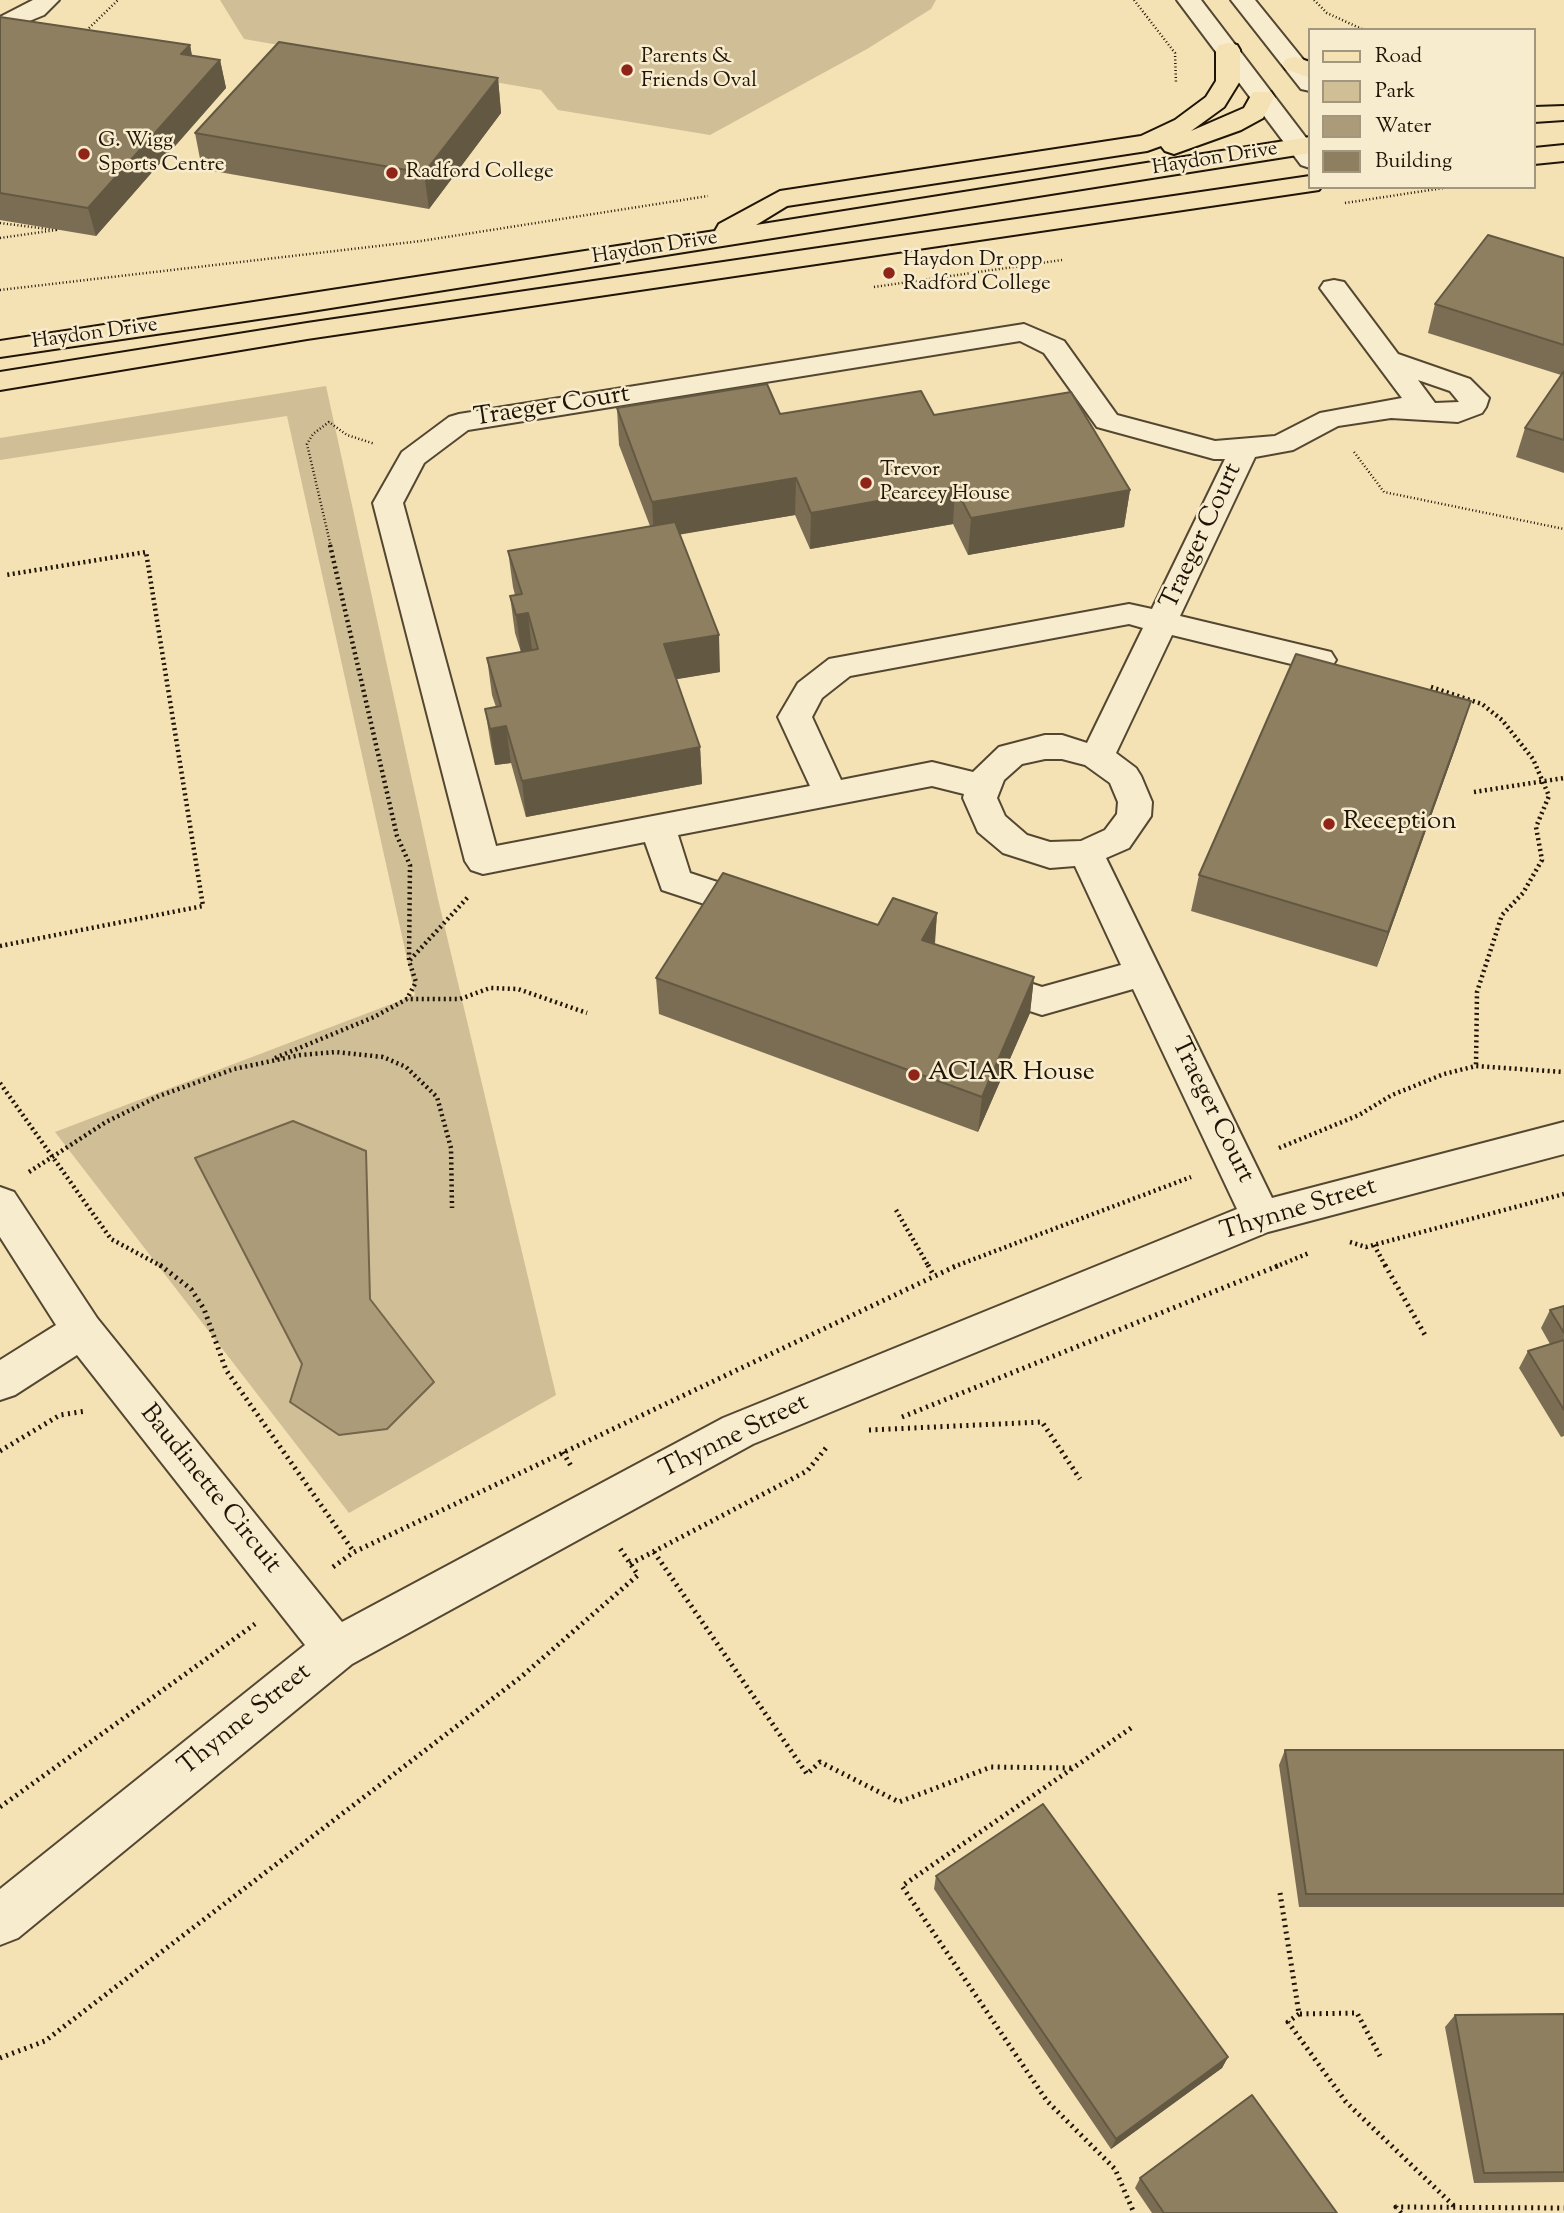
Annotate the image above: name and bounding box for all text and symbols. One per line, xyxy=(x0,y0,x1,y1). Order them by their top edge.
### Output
legend xyxy=(1308,28,1536,189)
text: Road xyxy=(1375,42,1422,72)
place label: Parents & Friends Oval xyxy=(641,45,757,95)
marker: Parents & Friends Oval xyxy=(619,62,635,78)
text: Park xyxy=(1375,77,1415,107)
text: Water xyxy=(1375,112,1431,142)
place label: G. Wigg Sports Centre xyxy=(98,129,225,179)
street label: Haydon Drive xyxy=(1151,138,1279,182)
marker: G. Wigg Sports Centre xyxy=(76,146,92,162)
text: Building xyxy=(1375,147,1452,177)
place label: Radford College xyxy=(406,160,554,186)
marker: Radford College xyxy=(384,165,400,181)
street label: Haydon Drive xyxy=(591,227,719,271)
place label: Haydon Dr opp Radford College xyxy=(903,248,1051,298)
marker: Haydon Dr opp Radford College xyxy=(881,265,897,281)
street label: Haydon Drive xyxy=(31,314,159,356)
street label: Traeger Court xyxy=(472,380,632,436)
place label: Trevor Pearcey House xyxy=(880,458,1010,508)
street label: Traeger Court xyxy=(1156,459,1250,615)
marker: Trevor Pearcey House xyxy=(858,475,874,491)
place label: Reception xyxy=(1343,808,1457,840)
marker: Reception xyxy=(1321,816,1337,832)
street label: Traeger Court xyxy=(1162,1033,1260,1189)
place label: ACIAR House xyxy=(928,1059,1095,1091)
marker: ACIAR House xyxy=(906,1067,922,1083)
street label: Thynne Street xyxy=(1217,1172,1381,1250)
street label: Thynne Street xyxy=(656,1389,814,1487)
street label: Baudinette Circuit xyxy=(131,1399,287,1581)
street label: Thynne Street xyxy=(173,1658,319,1784)

